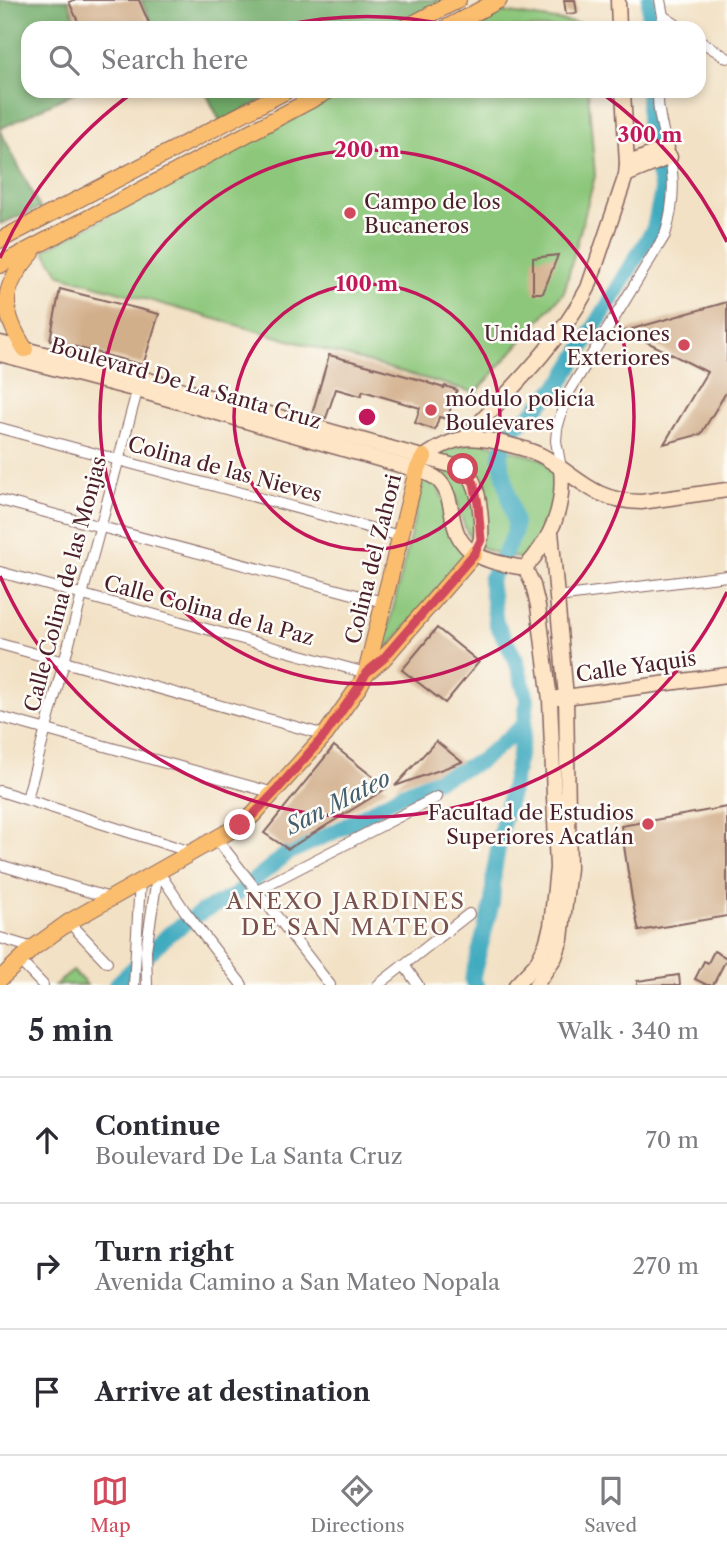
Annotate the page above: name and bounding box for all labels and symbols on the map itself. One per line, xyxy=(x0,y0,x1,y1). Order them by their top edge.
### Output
text: 300 m xyxy=(618,122,682,147)
text: 200 m xyxy=(334,137,400,162)
place label: Campo de los Bucaneros xyxy=(364,189,501,238)
marker: Campo de los Bucaneros xyxy=(342,205,358,221)
text: 100 m xyxy=(336,271,398,296)
place label: Unidad Relaciones Exteriores xyxy=(484,321,670,370)
street label: Boulevard De La Santa Cruz xyxy=(48,332,324,434)
marker: Unidad Relaciones Exteriores xyxy=(676,337,692,353)
place label: módulo policía Boulevares xyxy=(445,386,596,435)
marker: módulo policía Boulevares xyxy=(423,402,439,418)
centre of rings xyxy=(355,405,379,429)
street label: Colina de las Nieves xyxy=(125,431,325,507)
route start xyxy=(447,453,478,484)
street label: Calle Colina de las Monjas xyxy=(19,454,111,714)
street label: Colina del Zahori xyxy=(340,471,406,647)
street label: Calle Colina de la Paz xyxy=(101,570,317,650)
street label: Calle Yaquis xyxy=(574,645,698,687)
water label: San Mateo xyxy=(279,764,395,841)
place label: Facultad de Estudios Superiores Acatlán xyxy=(428,800,634,849)
route end xyxy=(224,809,255,840)
marker: Facultad de Estudios Superiores Acatlán xyxy=(640,816,656,832)
district label: ANEXO JARDINES DE SAN MATEO xyxy=(225,887,466,941)

